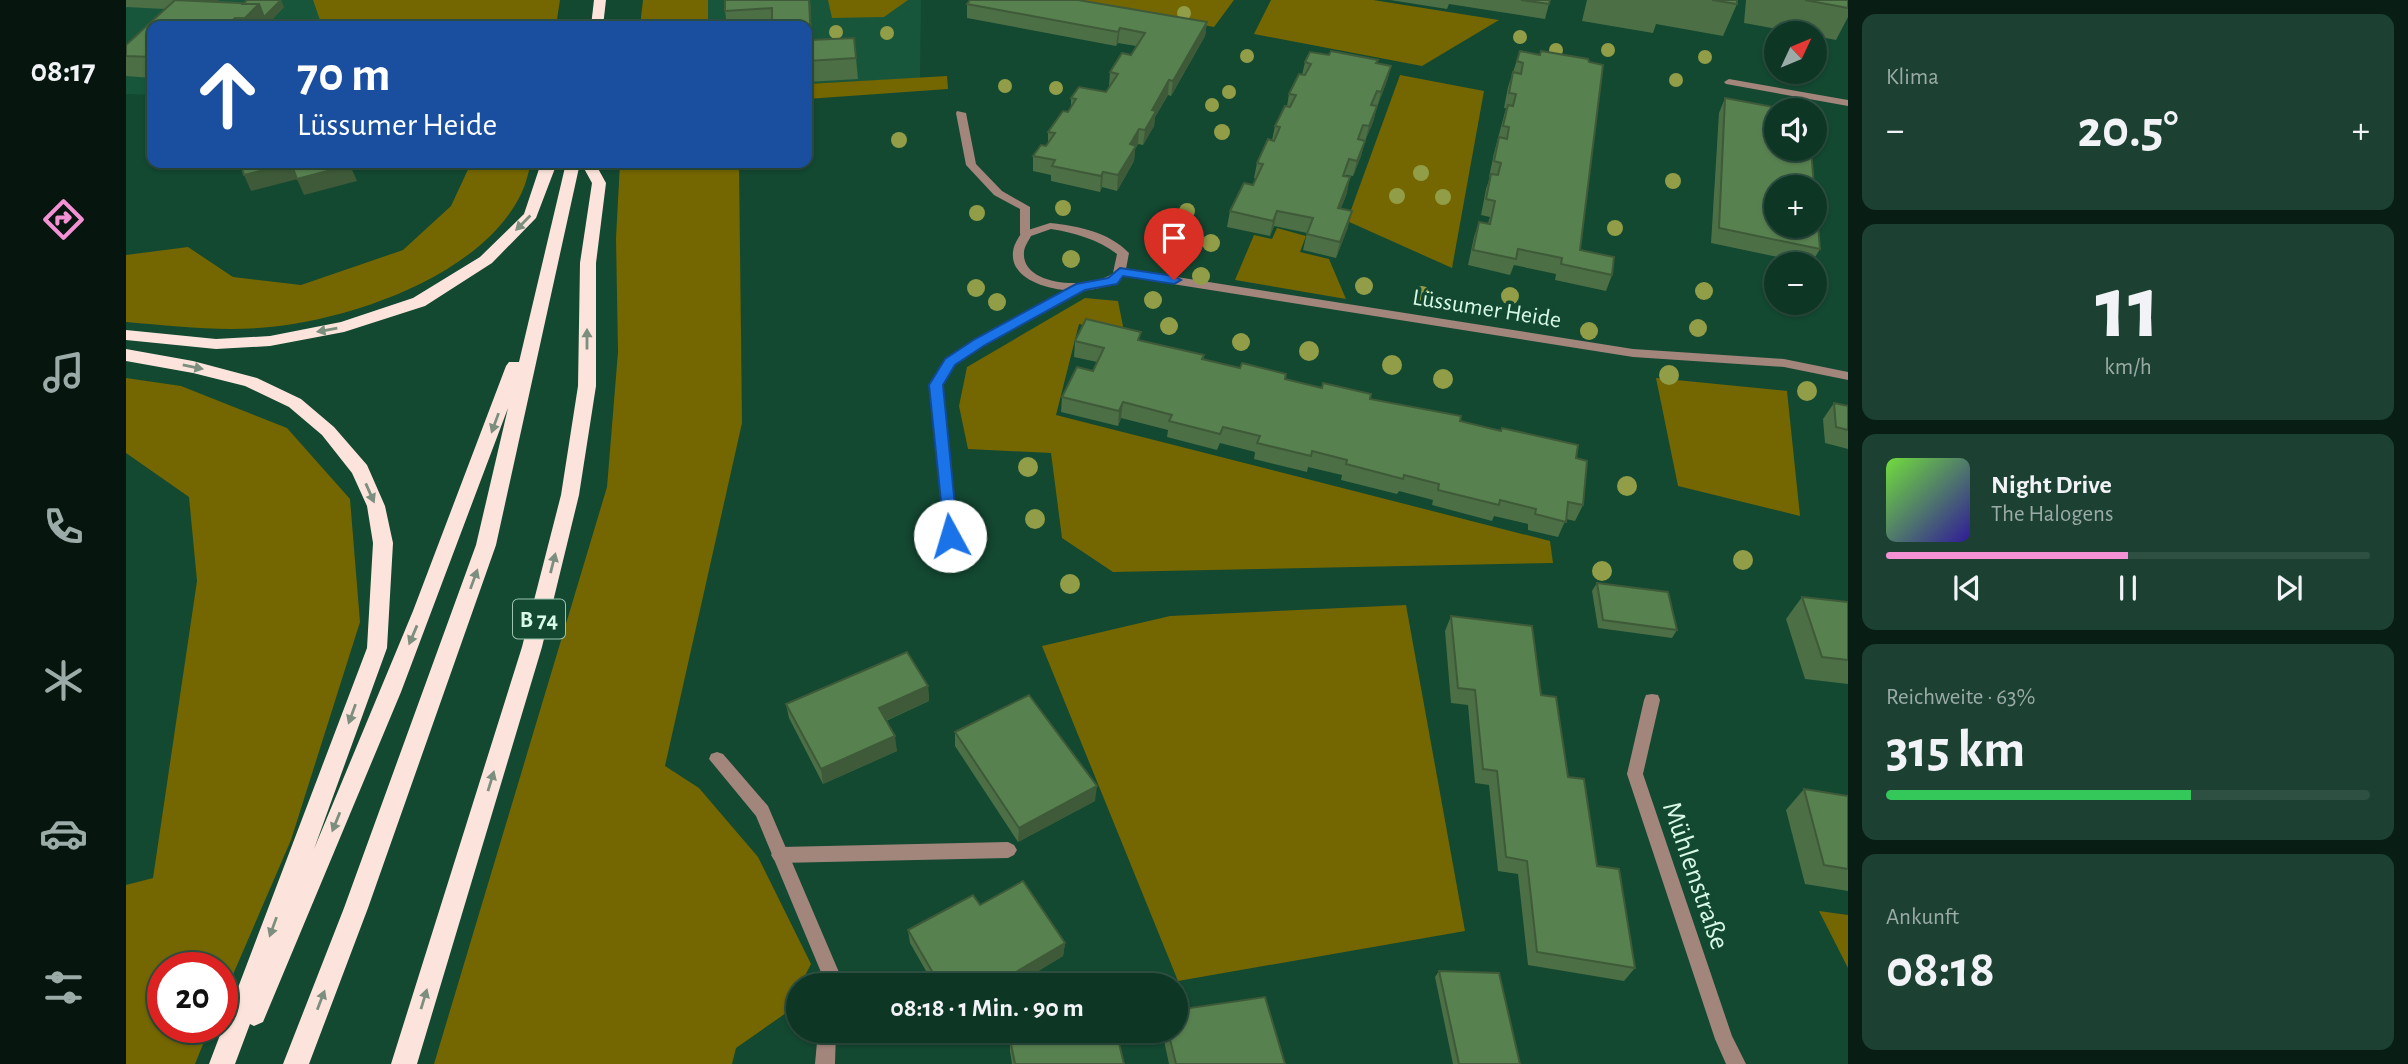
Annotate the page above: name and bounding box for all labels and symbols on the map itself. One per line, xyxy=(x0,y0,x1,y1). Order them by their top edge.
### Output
north arrow xyxy=(1764,21,1827,84)
pin xyxy=(1144,208,1204,280)
one-way arrow xyxy=(514,215,531,232)
street label: Lüssumer Heide xyxy=(1411,285,1563,333)
one-way arrow xyxy=(316,325,338,336)
one-way arrow xyxy=(581,327,593,349)
one-way arrow xyxy=(182,362,204,373)
one-way arrow xyxy=(489,412,500,433)
one-way arrow xyxy=(364,483,376,503)
position arrow xyxy=(913,499,987,573)
one-way arrow xyxy=(548,552,559,574)
one-way arrow xyxy=(469,569,480,590)
road number: B 74 xyxy=(513,600,565,638)
one-way arrow xyxy=(408,625,419,646)
one-way arrow xyxy=(346,704,357,725)
one-way arrow xyxy=(486,771,496,792)
street label: Mühlenstraße xyxy=(1657,798,1733,953)
one-way arrow xyxy=(330,812,342,832)
one-way arrow xyxy=(267,917,278,938)
speed limit sign: 20 xyxy=(147,952,238,1043)
one-way arrow xyxy=(419,988,429,1009)
one-way arrow xyxy=(315,990,326,1011)

